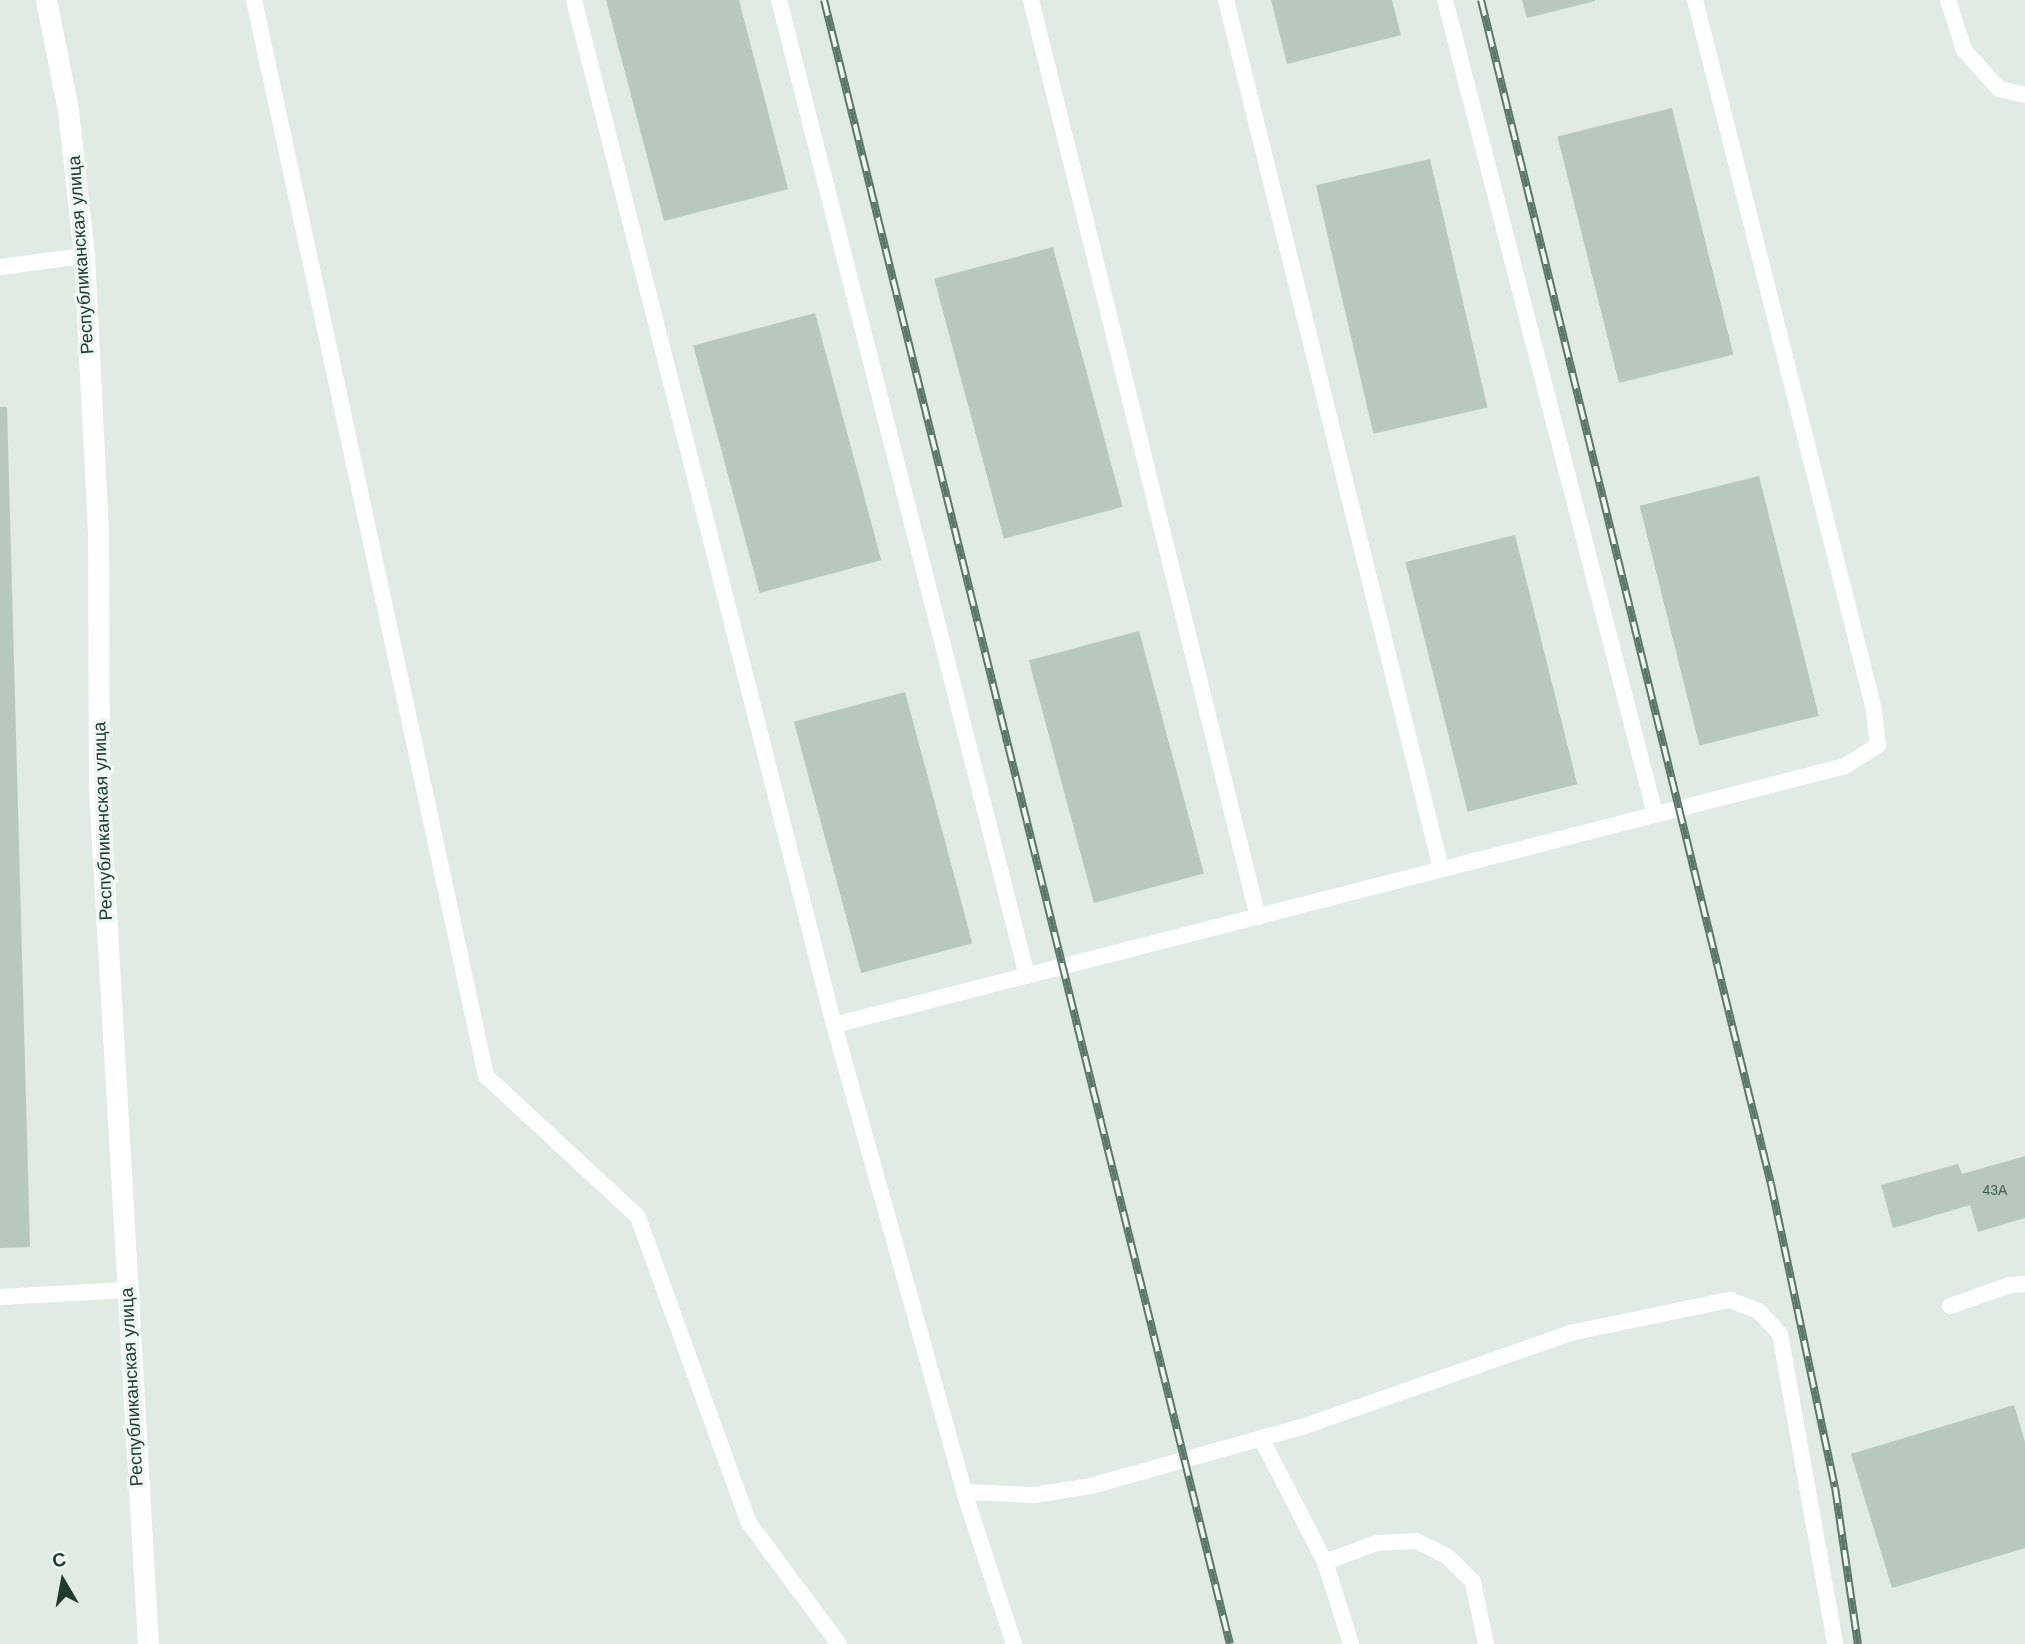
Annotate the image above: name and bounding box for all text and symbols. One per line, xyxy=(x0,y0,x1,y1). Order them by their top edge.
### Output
street label: Республиканская улица xyxy=(63,155,99,355)
street label: Республиканская улица xyxy=(89,721,117,921)
house number: 43А xyxy=(1983,1182,2007,1198)
street label: Республиканская улица xyxy=(116,1287,148,1487)
north arrow xyxy=(28,1546,98,1616)
text: С xyxy=(51,1548,68,1571)

